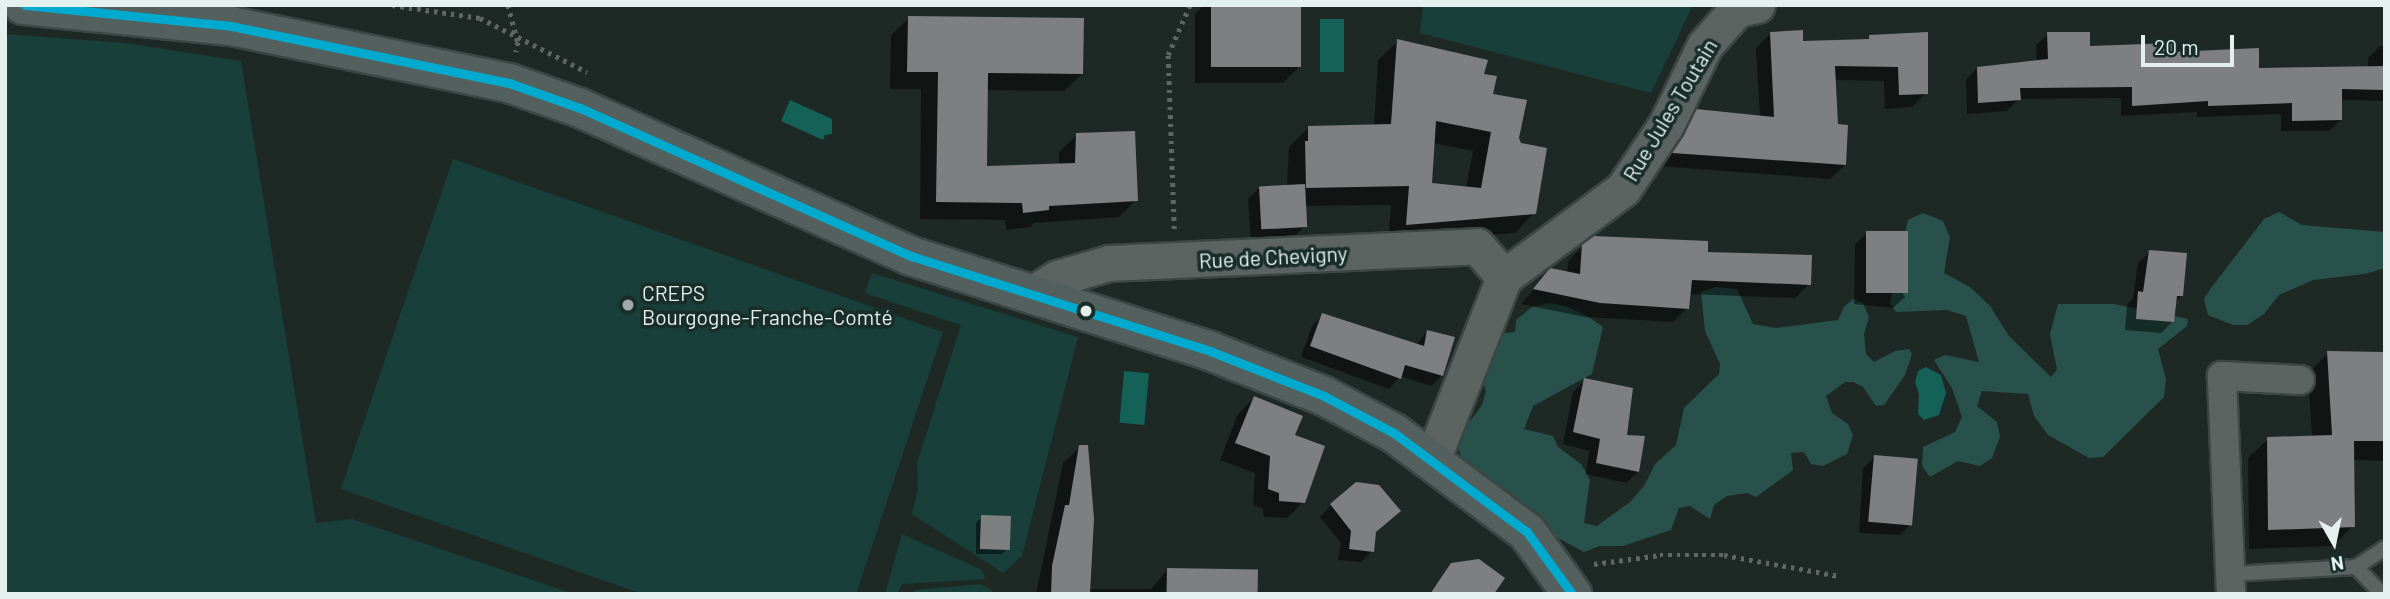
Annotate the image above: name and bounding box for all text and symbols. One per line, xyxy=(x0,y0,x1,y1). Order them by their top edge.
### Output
scale bar xyxy=(2145,21,2238,65)
street label: Rue Jules Toutain xyxy=(1618,34,1722,186)
text: 20 m xyxy=(2154,34,2199,59)
street label: Rue de Chevigny xyxy=(1198,241,1348,273)
place label: CREPS Bourgogne-Franche-Comté xyxy=(642,280,893,330)
marker: CREPS Bourgogne-Franche-Comté xyxy=(620,297,636,313)
unlabelled marker xyxy=(1079,304,1093,318)
north arrow xyxy=(2299,508,2369,578)
text: N xyxy=(2329,552,2345,577)

